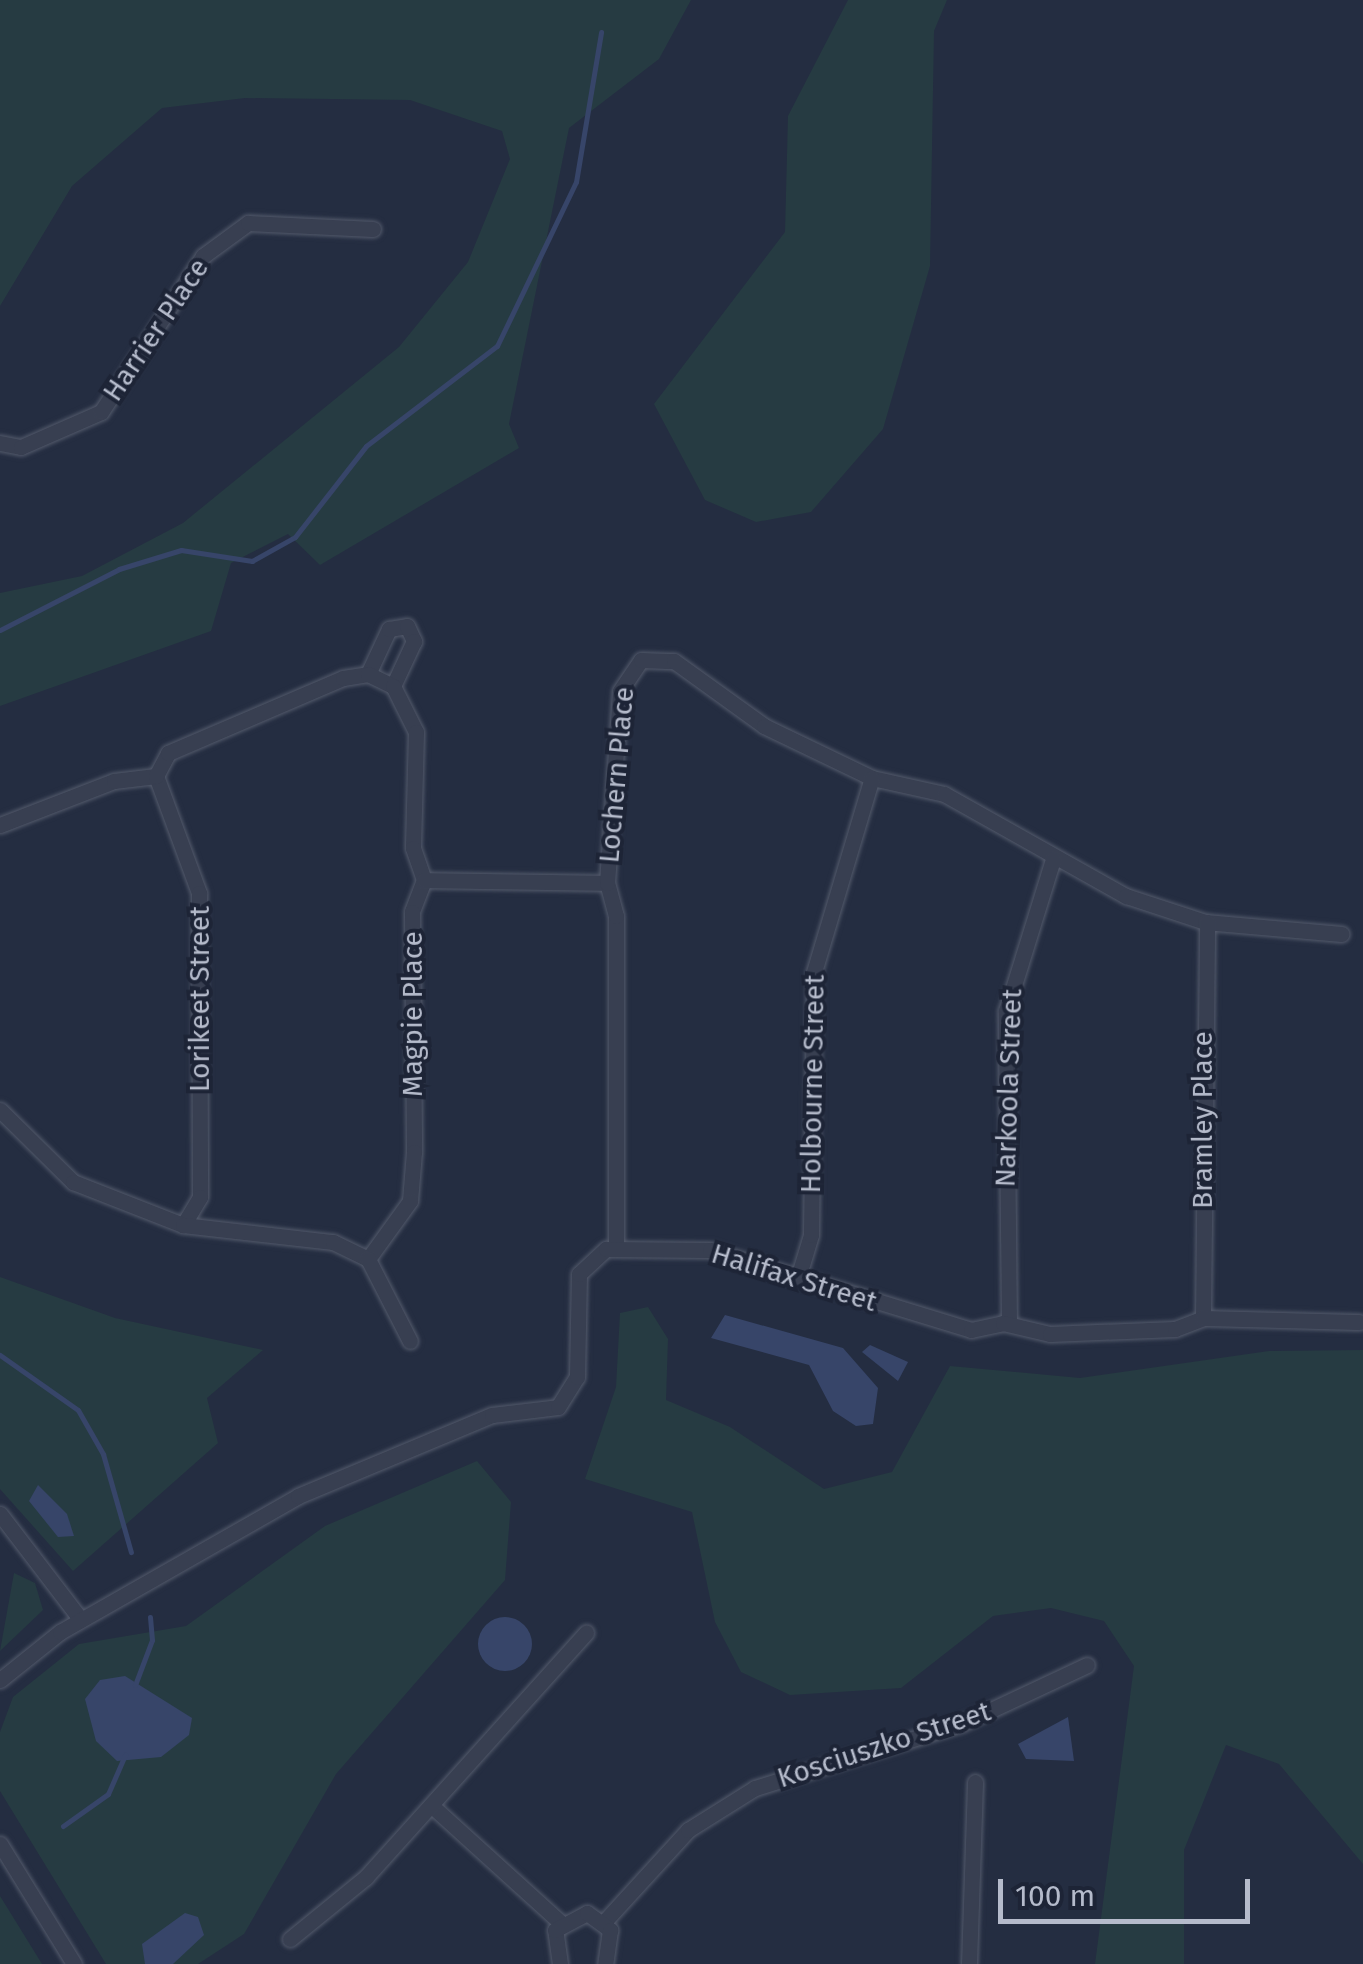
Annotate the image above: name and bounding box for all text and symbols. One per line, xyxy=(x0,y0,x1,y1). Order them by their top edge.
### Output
street label: Harrier Place xyxy=(96,252,216,408)
street label: Lochern Place xyxy=(593,686,641,864)
street label: Lorikeet Street xyxy=(183,906,217,1092)
street label: Magpie Place xyxy=(396,931,430,1097)
street label: Holbourne Street xyxy=(794,974,832,1194)
street label: Narkoola Street xyxy=(989,988,1029,1188)
street label: Bramley Place xyxy=(1186,1031,1220,1209)
street label: Halifax Street xyxy=(707,1237,881,1319)
street label: Kosciuszko Street xyxy=(773,1695,995,1795)
scale bar xyxy=(1003,1859,1256,1921)
text: 100 m xyxy=(1015,1878,1095,1914)

